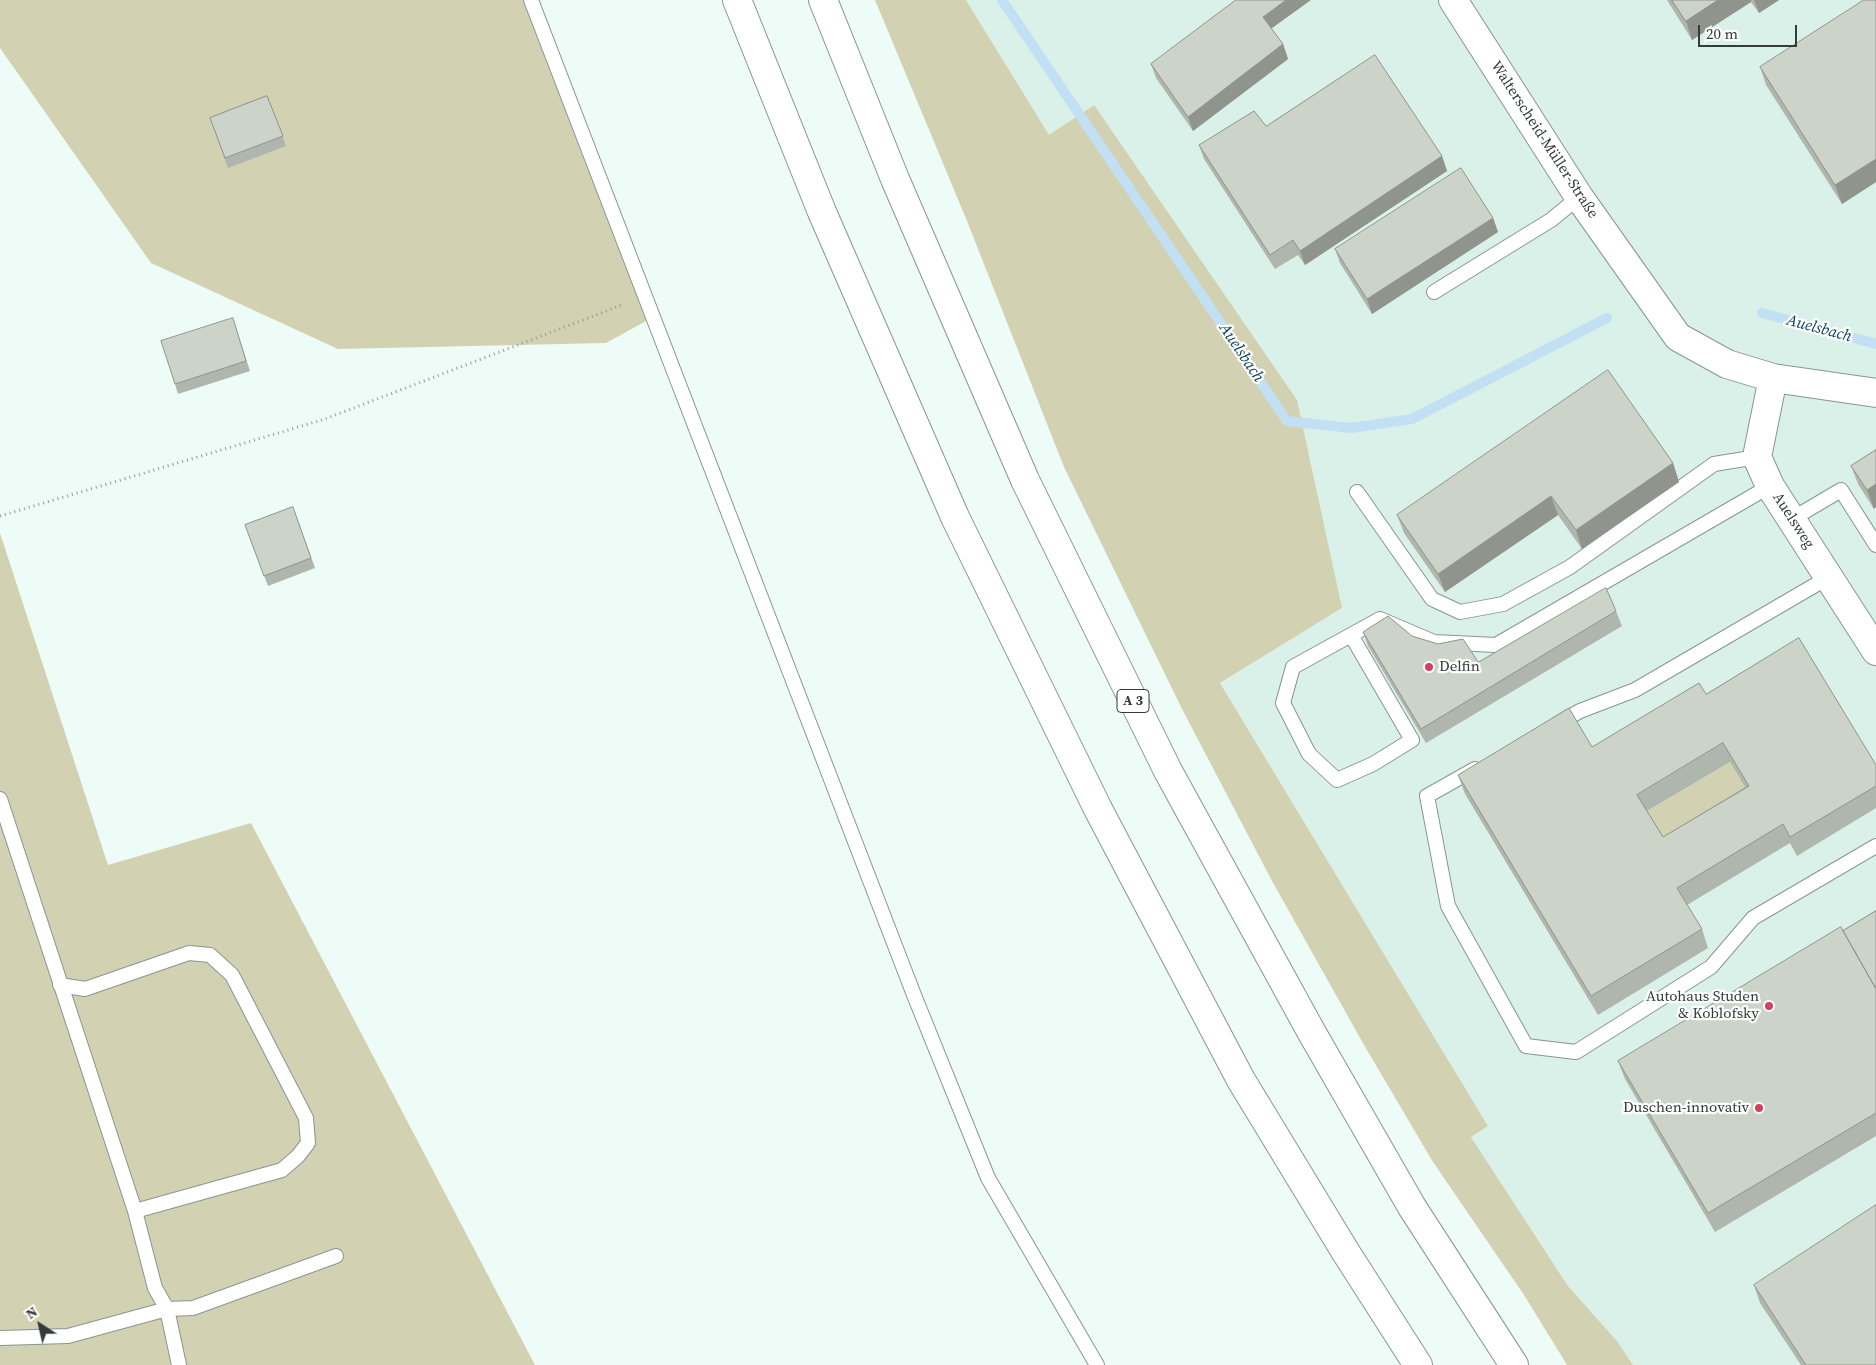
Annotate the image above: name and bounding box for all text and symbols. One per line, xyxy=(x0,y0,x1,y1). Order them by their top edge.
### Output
scale bar xyxy=(1701,15,1800,47)
text: 20 m xyxy=(1706,23,1738,44)
street label: Walterscheid-Müller-Straße xyxy=(1486,58,1602,222)
water label: Auelsbach xyxy=(1784,311,1854,347)
water label: Auelsbach xyxy=(1214,320,1268,386)
street label: Auelsweg xyxy=(1768,490,1818,552)
place label: Delfin xyxy=(1439,658,1480,676)
marker: Delfin xyxy=(1423,661,1435,673)
road number: A 3 xyxy=(1117,689,1149,712)
place label: Autohaus Studen & Koblofsky xyxy=(1646,988,1759,1023)
marker: Autohaus Studen & Koblofsky xyxy=(1763,1000,1775,1012)
place label: Duschen-innovativ xyxy=(1623,1099,1749,1117)
marker: Duschen-innovativ xyxy=(1753,1102,1765,1114)
north arrow xyxy=(15,1300,65,1350)
text: N xyxy=(21,1302,41,1324)

